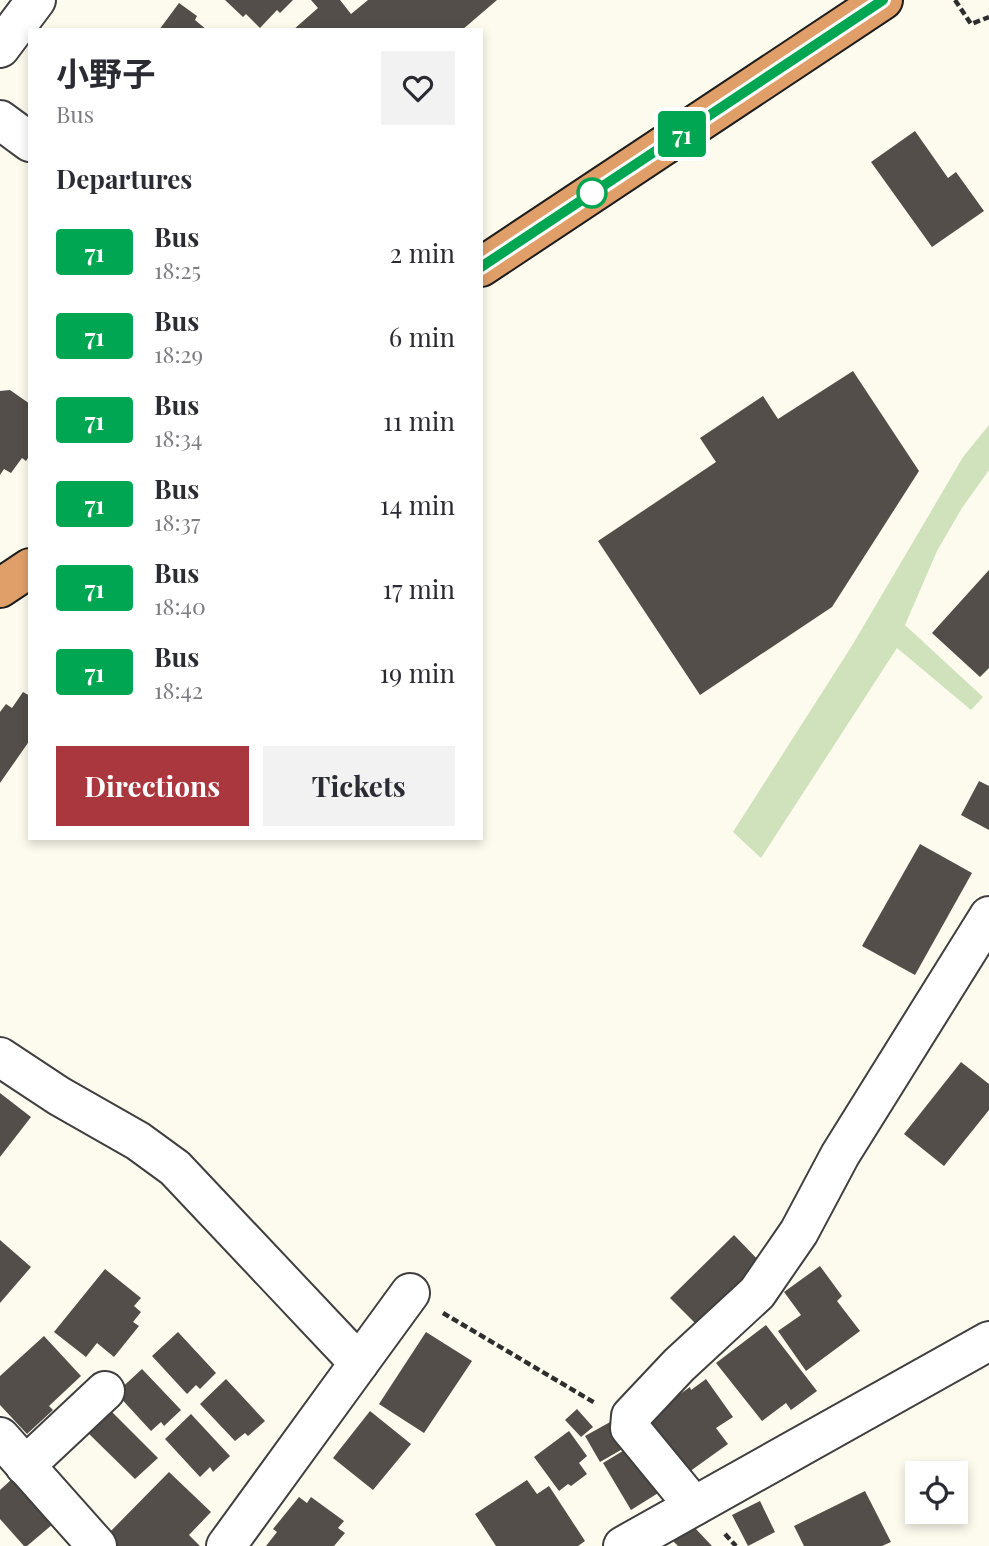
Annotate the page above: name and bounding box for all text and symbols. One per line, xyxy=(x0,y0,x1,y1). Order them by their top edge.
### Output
text: 小野子 xyxy=(56,50,155,94)
button: heart xyxy=(381,51,455,125)
text: Bus xyxy=(56,98,94,129)
line badge: 71 xyxy=(650,111,714,157)
text: 71 xyxy=(672,118,692,150)
text: Departures xyxy=(56,161,192,196)
unlabelled marker xyxy=(577,178,607,208)
text: Bus xyxy=(154,219,199,254)
text: 2 min xyxy=(390,235,455,270)
text: 71 xyxy=(84,236,105,268)
text: 18:25 xyxy=(154,254,201,285)
text: Bus xyxy=(154,303,199,338)
text: 6 min xyxy=(389,319,455,354)
text: 71 xyxy=(84,320,105,352)
text: 18:29 xyxy=(154,338,203,369)
text: Bus xyxy=(154,387,199,422)
text: 11 min xyxy=(383,403,455,438)
text: 71 xyxy=(84,404,105,436)
text: 18:34 xyxy=(154,422,202,453)
text: Bus xyxy=(154,471,199,506)
text: 14 min xyxy=(380,487,455,522)
text: 71 xyxy=(84,488,105,520)
text: 18:37 xyxy=(154,506,200,537)
text: Bus xyxy=(154,555,199,590)
text: 17 min xyxy=(382,571,455,606)
text: 71 xyxy=(84,572,105,604)
text: 18:40 xyxy=(154,590,206,621)
text: Bus xyxy=(154,639,199,674)
text: 19 min xyxy=(379,655,455,690)
text: 71 xyxy=(84,656,105,688)
text: 18:42 xyxy=(154,674,203,705)
button: Directions xyxy=(56,746,249,826)
button: Tickets xyxy=(263,746,455,826)
map controls xyxy=(905,1461,968,1524)
button: locate xyxy=(905,1461,968,1524)

